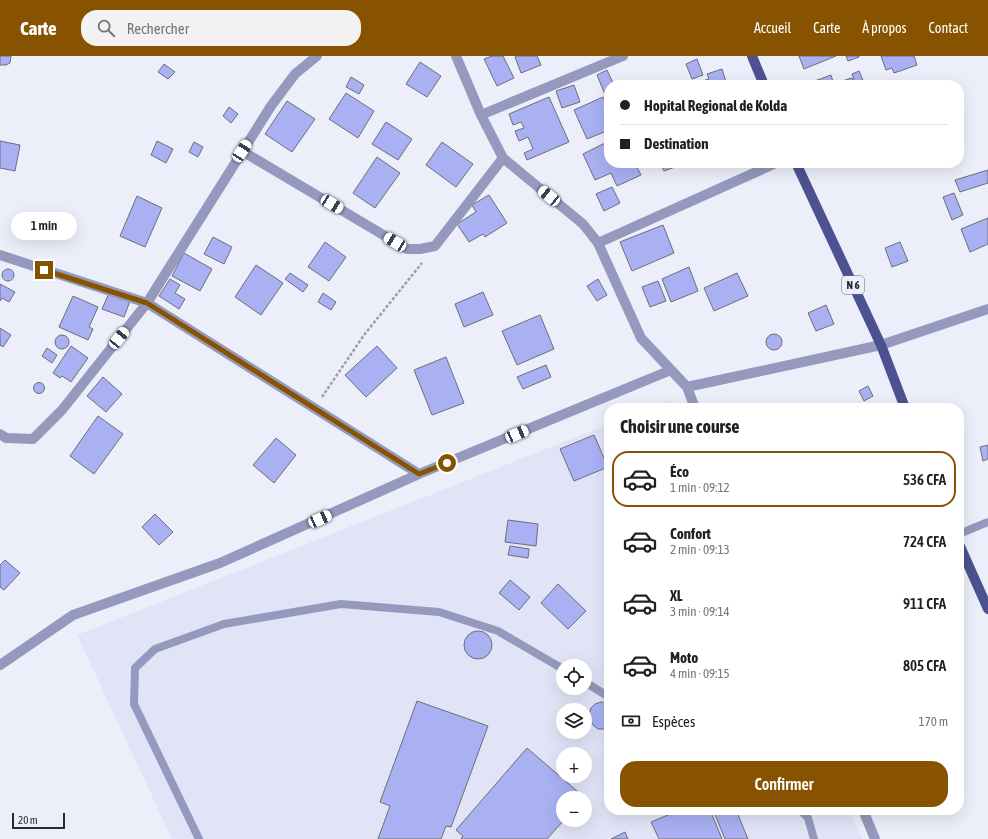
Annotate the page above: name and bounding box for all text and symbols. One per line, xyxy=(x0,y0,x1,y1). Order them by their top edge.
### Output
search box xyxy=(81,10,361,46)
text: Carte xyxy=(20,17,57,39)
icon: search xyxy=(95,17,117,39)
text: Rechercher xyxy=(127,20,189,37)
text: Accueil xyxy=(754,20,791,36)
text: Carte xyxy=(813,20,840,36)
text: À propos xyxy=(862,20,907,36)
text: Contact xyxy=(929,20,968,36)
text: Hopital Regional de Kolda xyxy=(644,97,787,114)
text: Destination xyxy=(644,135,709,152)
car xyxy=(230,138,254,164)
car xyxy=(536,184,562,208)
car xyxy=(319,193,345,215)
callout: 1 min xyxy=(11,212,77,240)
text: 1 min xyxy=(31,218,57,233)
car xyxy=(382,231,408,253)
route end xyxy=(35,261,53,279)
road number: N 6 xyxy=(842,276,864,294)
car xyxy=(107,325,131,351)
text: Choisir une course xyxy=(620,416,739,437)
car xyxy=(504,424,530,444)
route start xyxy=(438,454,456,472)
icon: car xyxy=(622,461,658,497)
text: Éco xyxy=(670,463,689,480)
text: 536 CFA xyxy=(903,471,946,488)
text: 1 min · 09:12 xyxy=(670,480,730,495)
car xyxy=(307,509,333,529)
icon: car xyxy=(622,523,658,559)
text: Confort xyxy=(670,525,711,542)
text: 724 CFA xyxy=(903,533,946,550)
text: 2 min · 09:13 xyxy=(670,542,730,557)
icon: car xyxy=(622,585,658,621)
text: XL xyxy=(670,587,683,604)
text: 911 CFA xyxy=(903,595,946,612)
text: 3 min · 09:14 xyxy=(670,604,730,619)
icon: car xyxy=(622,647,658,683)
text: Moto xyxy=(670,649,698,666)
text: 805 CFA xyxy=(903,657,946,674)
map controls xyxy=(556,659,592,827)
button: locate xyxy=(556,659,592,695)
text: 4 min · 09:15 xyxy=(670,666,730,681)
button: layers xyxy=(556,703,592,739)
icon: cash xyxy=(620,710,642,732)
text: Espèces xyxy=(652,713,695,730)
text: 170 m xyxy=(919,714,948,729)
button: + xyxy=(556,747,592,783)
button: Confirmer xyxy=(620,761,948,807)
button: − xyxy=(556,791,592,827)
scale bar xyxy=(12,811,65,830)
text: 20 m xyxy=(18,814,38,826)

